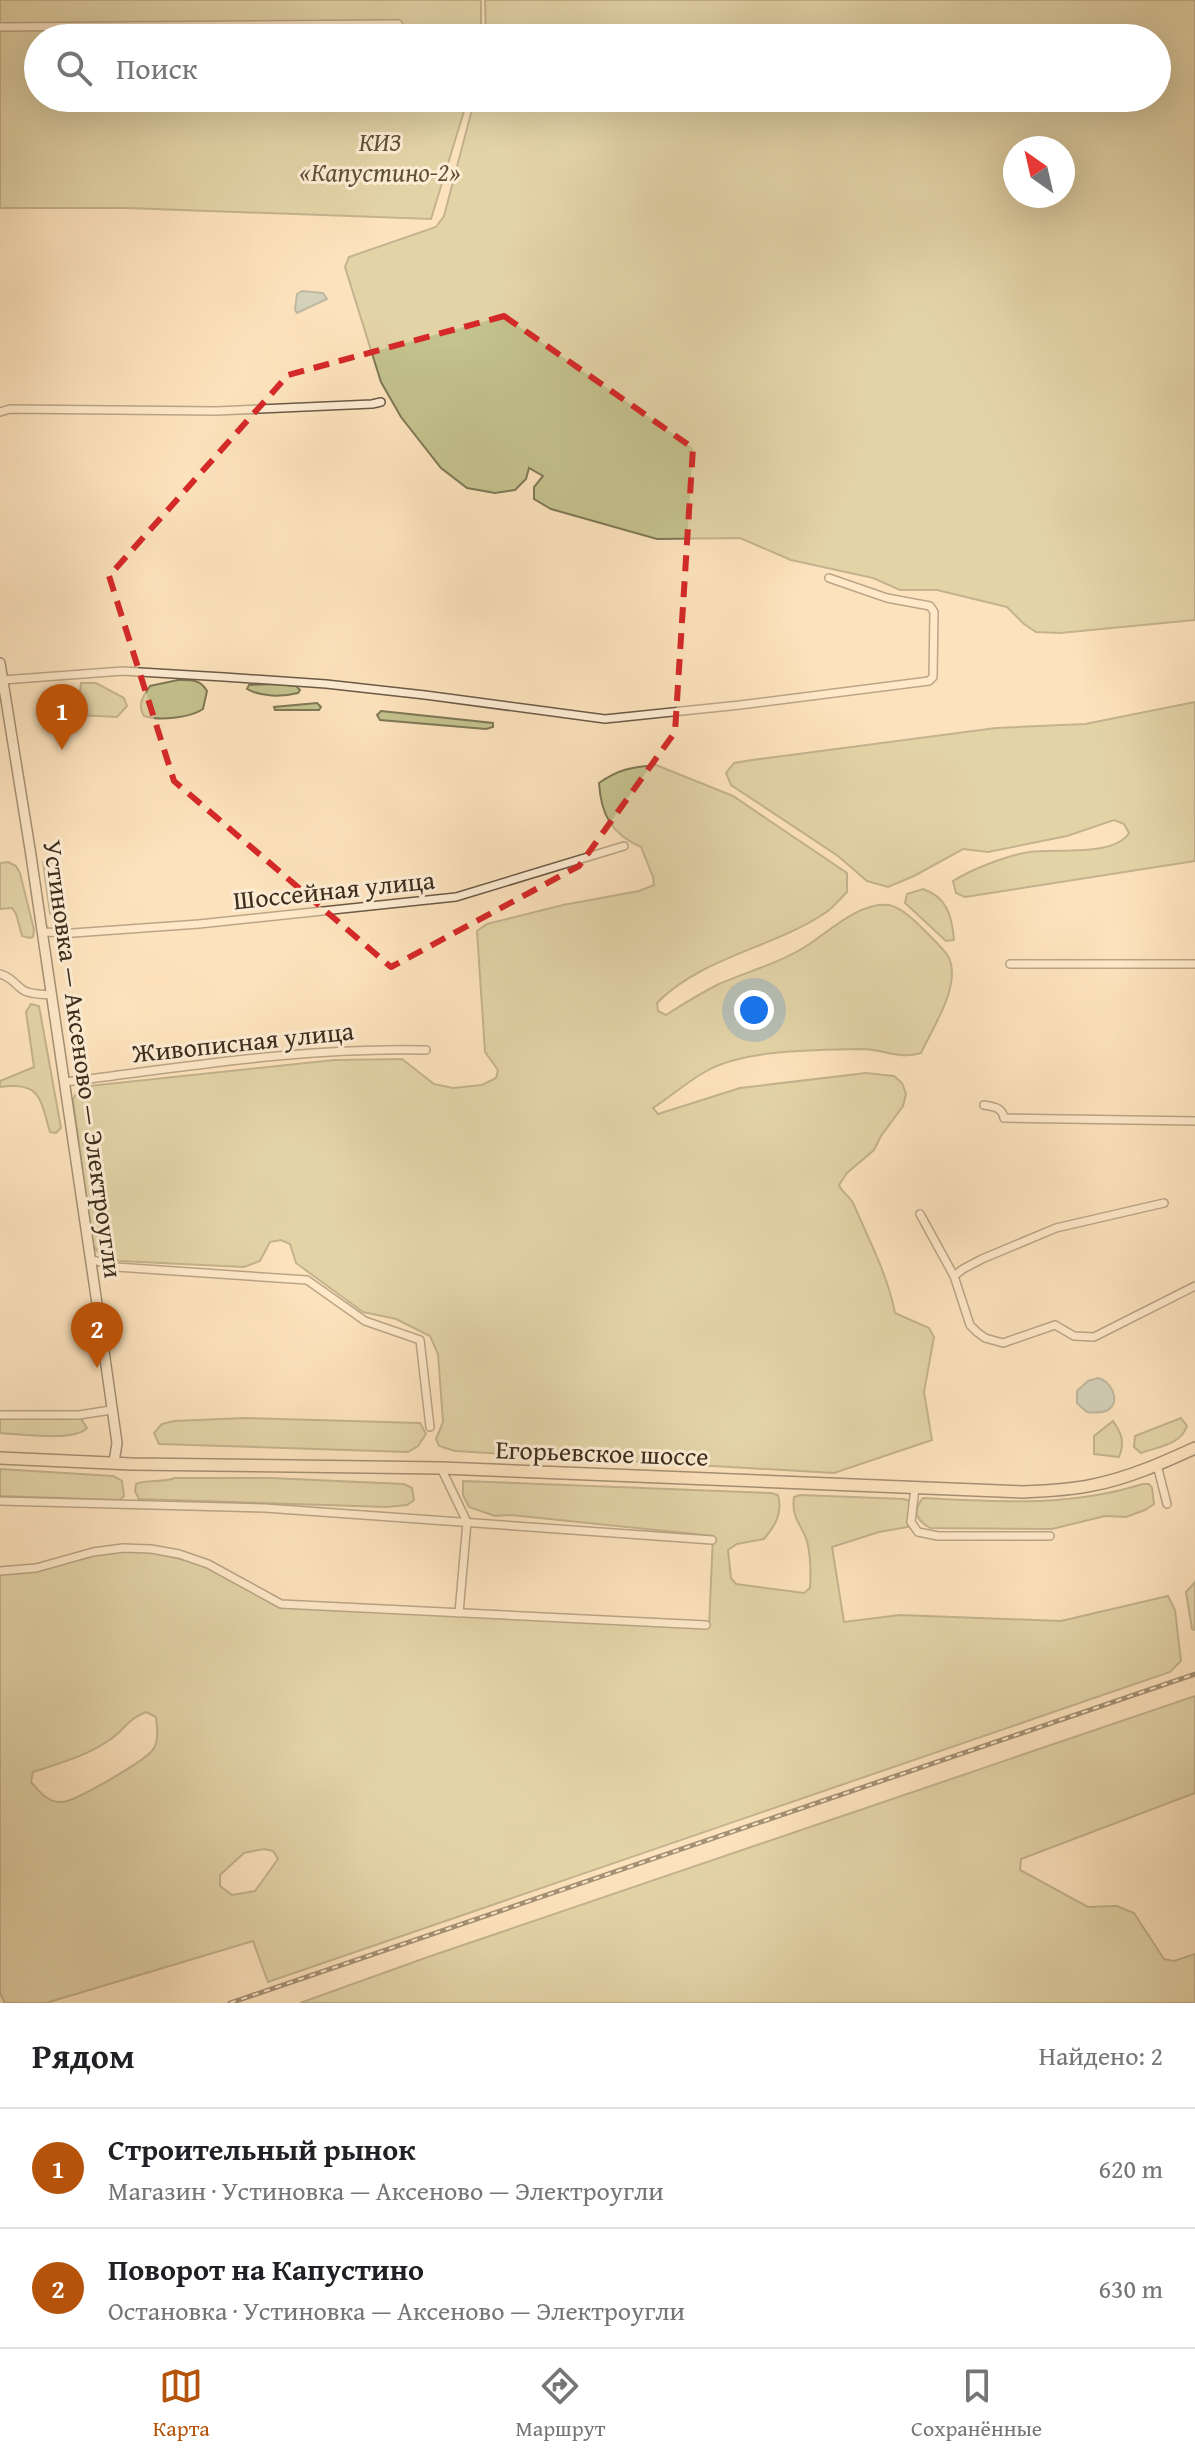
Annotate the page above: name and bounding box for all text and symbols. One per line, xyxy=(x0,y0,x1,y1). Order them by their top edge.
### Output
search box xyxy=(24,24,1171,112)
icon: search xyxy=(52,46,96,90)
text: Поиск xyxy=(116,46,198,90)
park label: КИЗ «Капустино-2» xyxy=(299,122,461,191)
north arrow xyxy=(1003,136,1075,208)
pin: 1 xyxy=(36,684,88,750)
street label: Устиновка — Аксеново — Электроугли xyxy=(33,837,134,1281)
street label: Шоссейная улица xyxy=(231,859,437,919)
your location xyxy=(734,990,774,1030)
street label: Живописная улица xyxy=(129,1010,356,1073)
pin: 2 xyxy=(71,1302,123,1368)
street label: Егорьевское шоссе xyxy=(495,1429,709,1476)
text: Рядом xyxy=(32,2031,135,2080)
text: Найдено: 2 xyxy=(1039,2036,1163,2075)
text: Строительный рынок xyxy=(108,2127,415,2171)
text: 1 xyxy=(51,2149,65,2188)
text: 620 m xyxy=(1098,2149,1163,2188)
text: Магазин · Устиновка — Аксеново — Электроугли xyxy=(108,2171,664,2210)
text: Поворот на Капустино xyxy=(108,2247,424,2291)
text: 2 xyxy=(51,2269,65,2308)
text: 630 m xyxy=(1098,2269,1163,2308)
text: Остановка · Устиновка — Аксеново — Электроугли xyxy=(108,2291,685,2330)
tab: Карта xyxy=(153,2364,210,2444)
tab: Маршрут xyxy=(515,2364,605,2444)
tab: Сохранённые xyxy=(911,2364,1042,2444)

